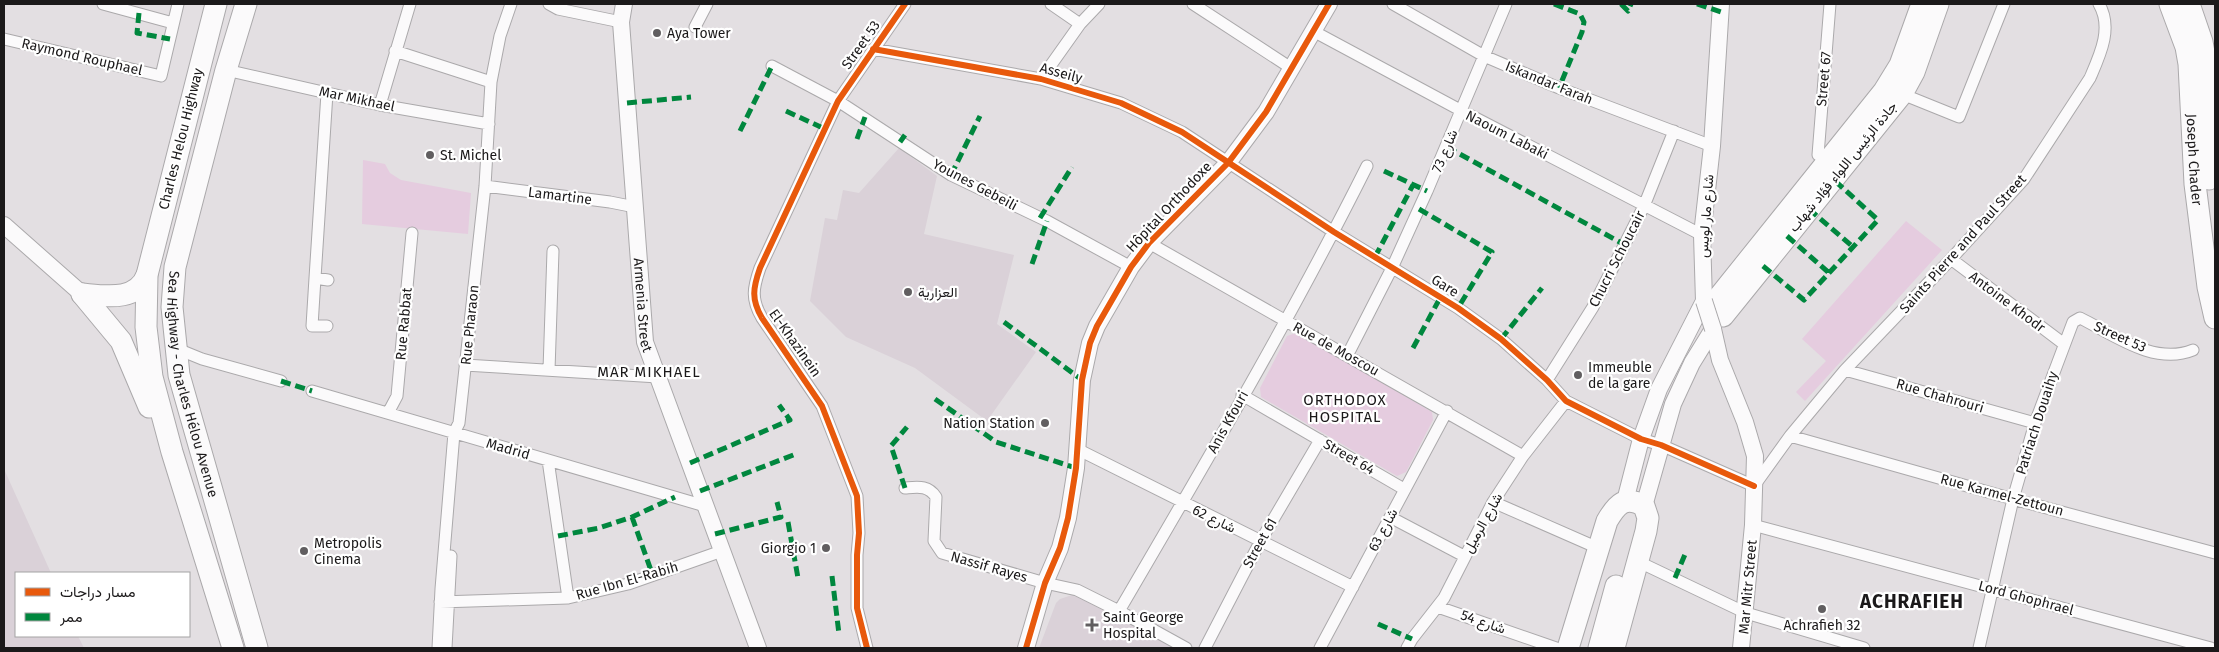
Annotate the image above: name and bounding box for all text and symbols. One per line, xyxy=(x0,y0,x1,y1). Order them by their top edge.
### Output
street label: Street 53 xyxy=(838,17,884,73)
place label: Aya Tower xyxy=(667,25,731,42)
marker: Aya Tower xyxy=(651,27,663,39)
street label: Raymond Rouphael xyxy=(20,35,144,79)
street label: Street 67 xyxy=(1813,51,1835,107)
street label: Iskandar Farah xyxy=(1503,58,1595,108)
street label: Asseily xyxy=(1038,59,1084,87)
street label: Charles Helou Highway xyxy=(155,66,207,211)
street label: Mar Mikhael xyxy=(317,83,397,115)
street label: جادة الرئيس اللواء فؤاد شهاب xyxy=(1785,98,1901,236)
street label: Naoum Labaki xyxy=(1463,107,1551,163)
street label: Joseph Chader xyxy=(2183,113,2206,207)
street label: شارع 73 xyxy=(1428,127,1463,176)
place label: St. Michel xyxy=(440,147,501,164)
marker: St. Michel xyxy=(424,149,436,161)
street label: Younes Gebeili xyxy=(930,155,1020,215)
street label: Hôpital Orthodoxe xyxy=(1123,158,1215,256)
street label: Saints Pierre and Paul Street xyxy=(1896,170,2030,317)
street label: شارع مار لويس xyxy=(1695,174,1719,258)
street label: Lamartine xyxy=(527,184,593,208)
street label: Chucri Schoucair xyxy=(1585,207,1649,310)
street label: Armenia Street xyxy=(630,257,657,355)
street label: Antoine Khodr xyxy=(1965,268,2049,337)
street label: Sea Highway - Charles Hélou Avenue xyxy=(164,270,222,499)
street label: Gare xyxy=(1428,271,1462,301)
street label: Rue Pharaon xyxy=(457,284,483,366)
place label: العزارية xyxy=(918,284,957,301)
street label: Rue Rabbat xyxy=(392,286,416,361)
marker: العزارية xyxy=(902,286,914,298)
street label: El-Khazinein xyxy=(765,306,825,380)
street label: Rue de Moscou xyxy=(1290,318,1382,380)
street label: Street 53 xyxy=(2091,318,2149,356)
place label: Immeuble de la gare xyxy=(1588,359,1652,392)
district label: MAR MIKHAEL xyxy=(597,363,701,381)
marker: Immeuble de la gare xyxy=(1572,369,1584,381)
street label: Patriach Douaihy xyxy=(2012,369,2062,477)
street label: Rue Chahrouri xyxy=(1894,375,1986,417)
street label: Anis Kfouri xyxy=(1204,388,1252,456)
district label: ORTHODOX HOSPITAL xyxy=(1303,391,1387,426)
place label: Nation Station xyxy=(943,415,1035,432)
marker: Nation Station xyxy=(1039,417,1051,429)
street label: Madrid xyxy=(484,435,532,463)
street label: Street 64 xyxy=(1320,435,1378,479)
street label: Rue Karmel-Zettoun xyxy=(1938,470,2066,520)
street label: شارع الرميل xyxy=(1460,490,1508,557)
street label: شارع 62 xyxy=(1189,501,1238,539)
street label: شارع 63 xyxy=(1365,506,1403,555)
street label: Street 61 xyxy=(1239,515,1281,571)
place label: Metropolis Cinema xyxy=(314,535,382,568)
street label: Mar Mitr Street xyxy=(1735,538,1761,635)
place label: Giorgio 1 xyxy=(761,540,816,557)
marker: Giorgio 1 xyxy=(820,542,832,554)
marker: Metropolis Cinema xyxy=(298,545,310,557)
street label: Nassif Rayes xyxy=(949,548,1030,586)
street label: Rue Ibn El-Rabih xyxy=(574,558,680,604)
legend xyxy=(15,572,190,637)
street label: Lord Ghophrael xyxy=(1977,577,2075,619)
text: مسار دراجات xyxy=(60,583,136,601)
district label: ACHRAFIEH xyxy=(1859,590,1964,613)
marker: Achrafieh 32 xyxy=(1816,603,1828,615)
street label: شارع 54 xyxy=(1458,606,1508,639)
text: ممر xyxy=(59,608,82,626)
place label: Saint George Hospital xyxy=(1103,609,1184,642)
place label: Achrafieh 32 xyxy=(1784,617,1860,634)
marker: Saint George Hospital xyxy=(1085,618,1099,632)

